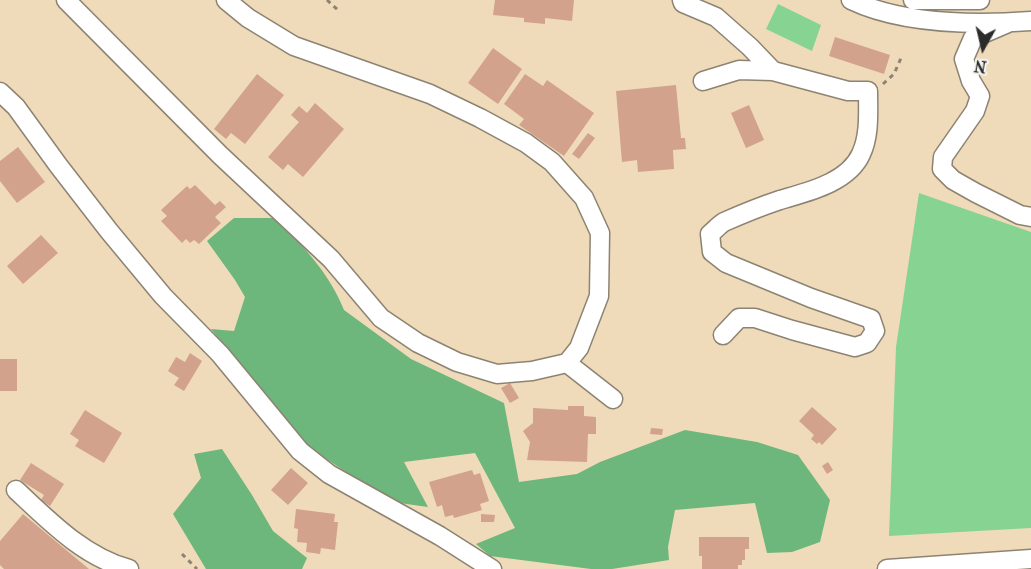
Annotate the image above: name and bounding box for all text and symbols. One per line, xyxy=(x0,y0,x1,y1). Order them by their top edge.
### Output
north arrow xyxy=(953,18,1013,78)
text: N xyxy=(973,56,988,77)

